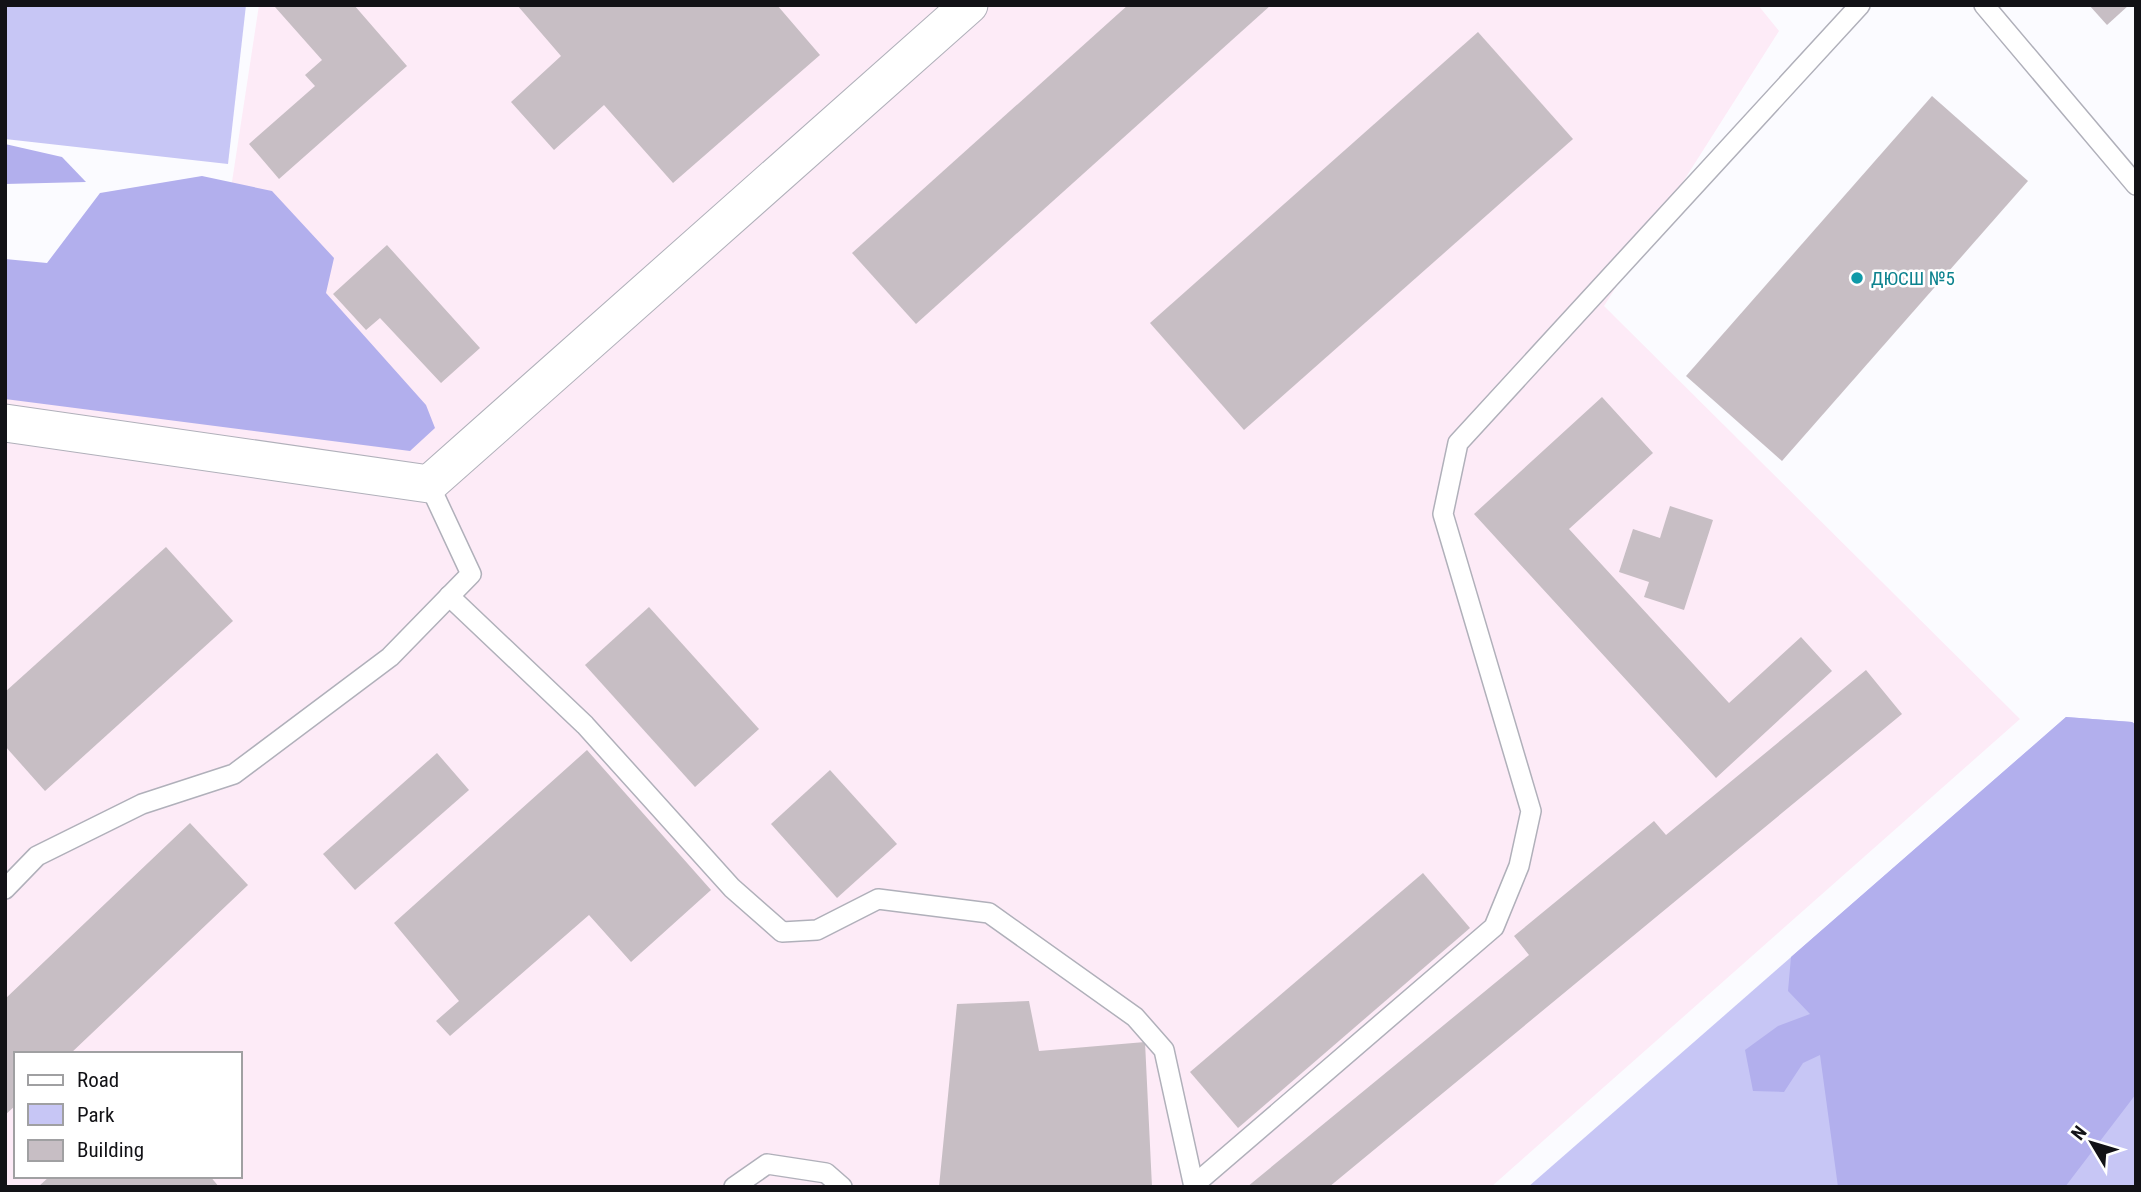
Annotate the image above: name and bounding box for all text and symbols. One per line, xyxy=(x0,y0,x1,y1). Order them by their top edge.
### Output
place label: ДЮСШ №5 xyxy=(1871,267,1955,290)
marker: ДЮСШ №5 xyxy=(1849,270,1865,286)
legend xyxy=(14,1052,242,1178)
text: Road xyxy=(77,1068,119,1092)
text: Park xyxy=(77,1103,115,1127)
north arrow xyxy=(2057,1108,2127,1178)
text: N xyxy=(2066,1121,2092,1145)
text: Building xyxy=(77,1138,144,1162)

